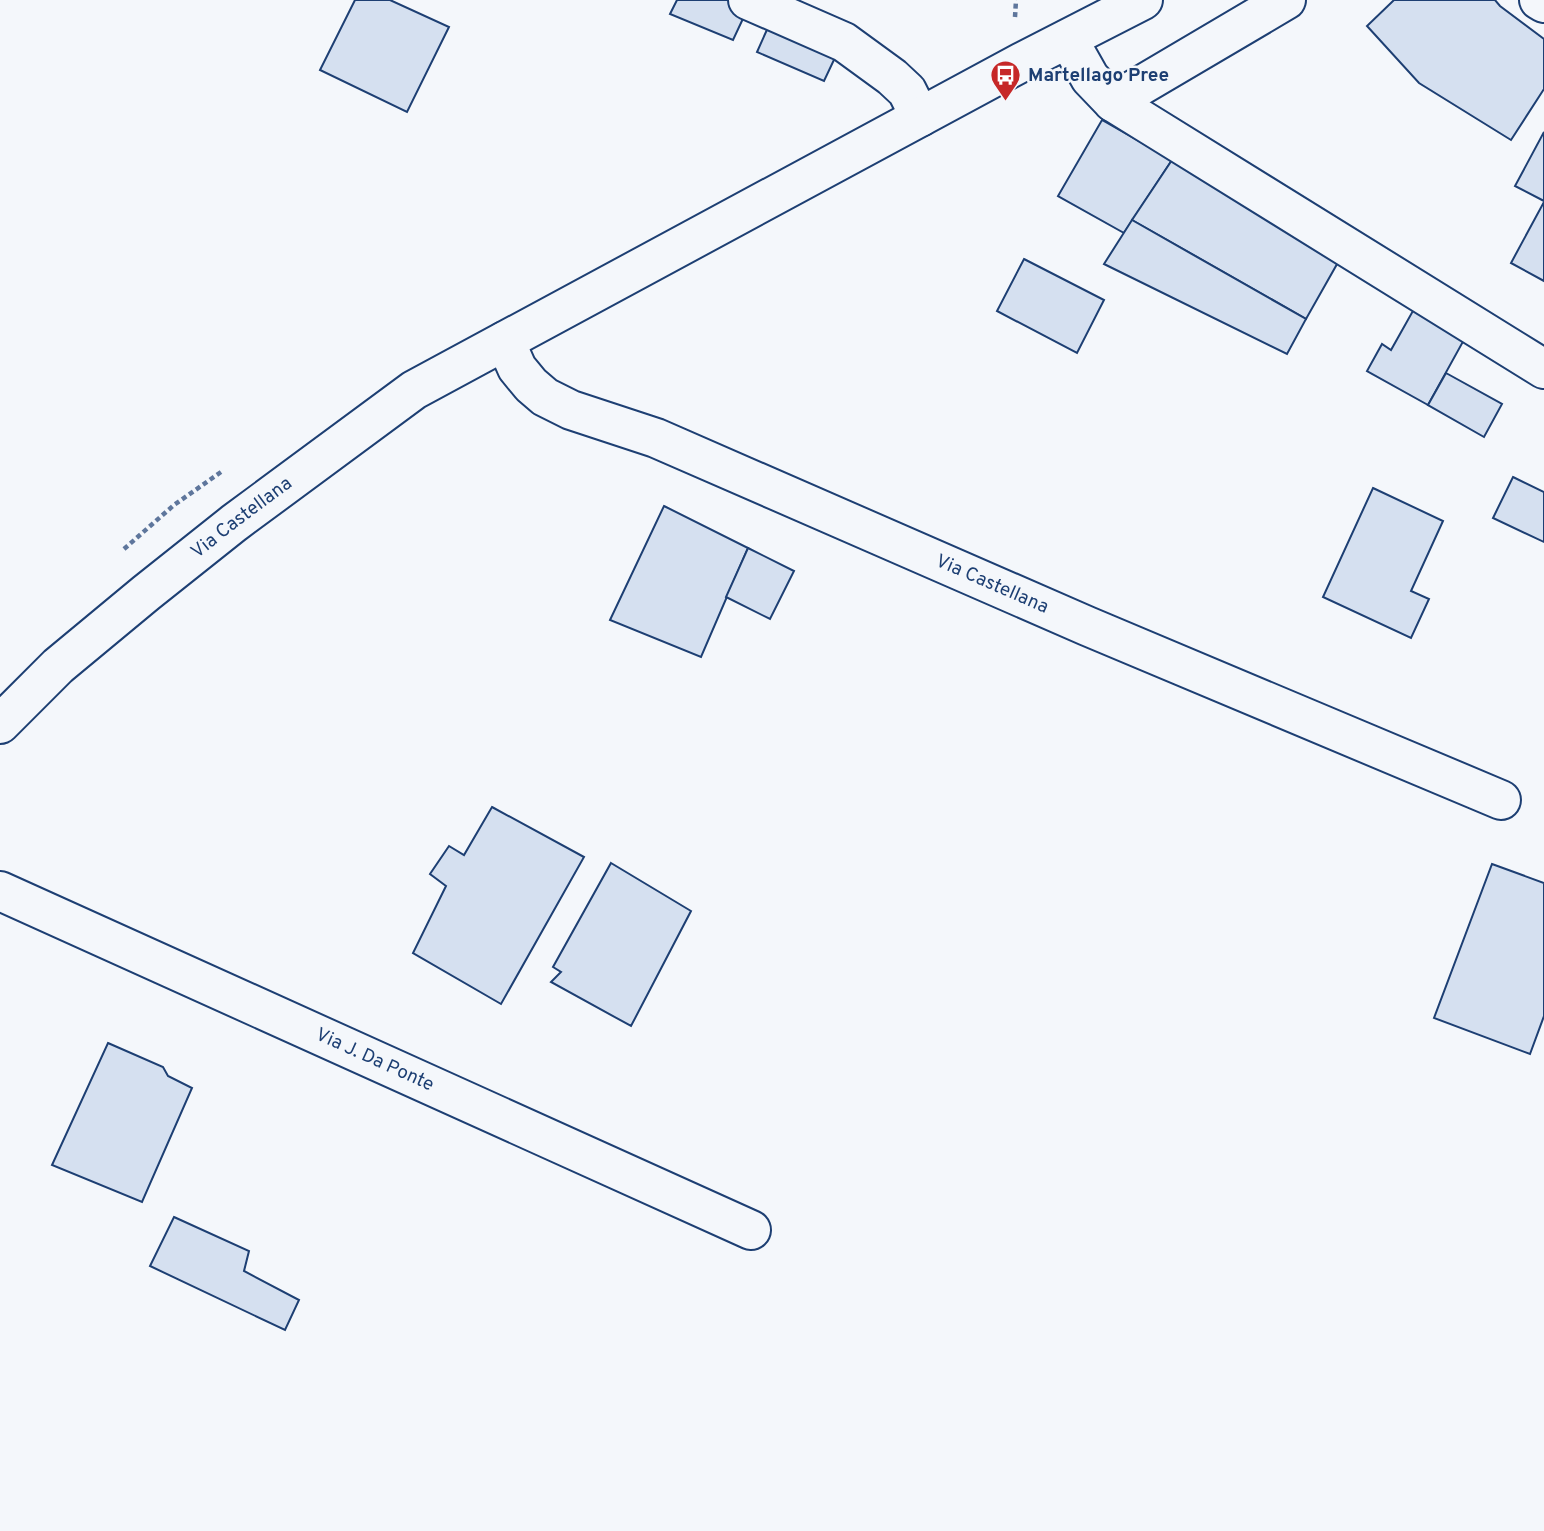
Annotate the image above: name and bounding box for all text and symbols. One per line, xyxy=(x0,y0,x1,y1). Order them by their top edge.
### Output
bus stop icon: Martellago Pree xyxy=(988,59,1022,103)
place label: Martellago Pree xyxy=(1028,64,1169,88)
street label: Via Castellana xyxy=(186,472,297,564)
street label: Via Castellana xyxy=(932,549,1052,620)
street label: Via J. Da Ponte xyxy=(312,1023,438,1097)

